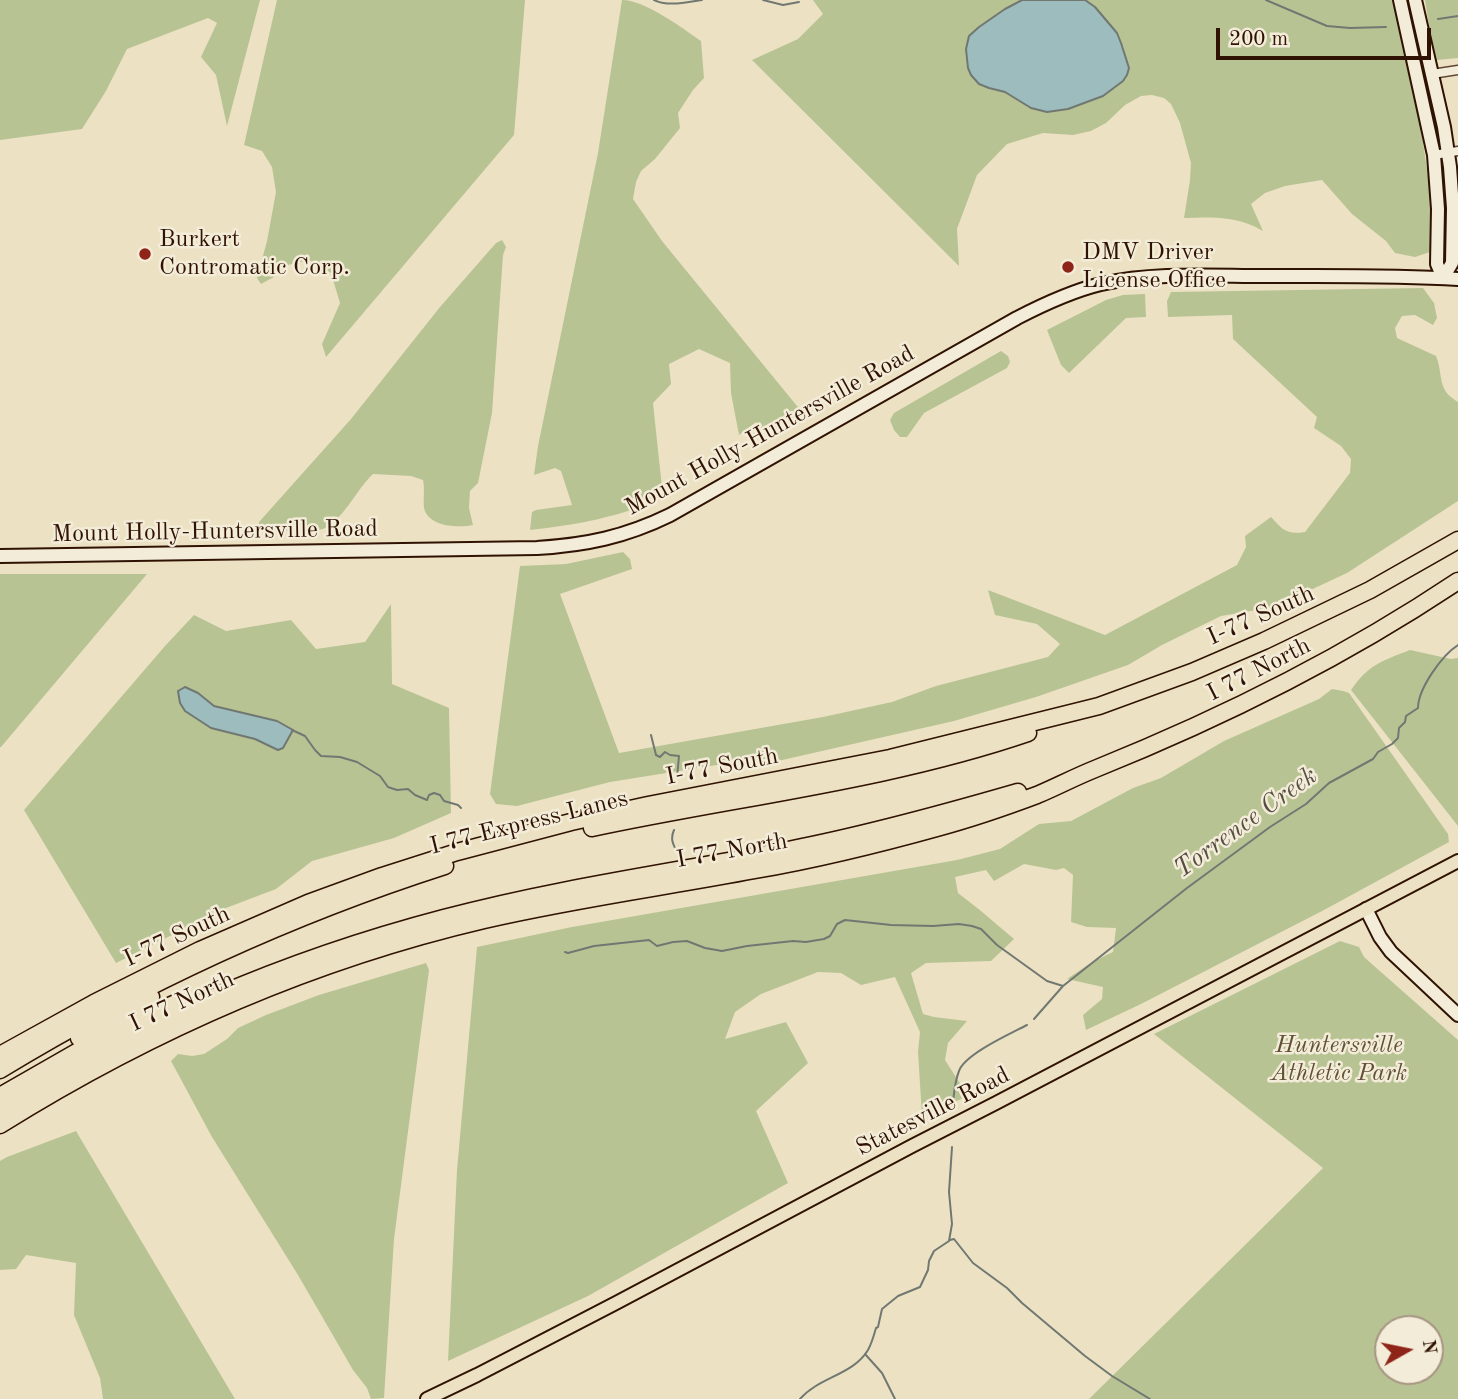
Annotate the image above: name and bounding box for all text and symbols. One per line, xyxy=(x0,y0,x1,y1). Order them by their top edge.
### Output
scale bar xyxy=(1220,14,1435,58)
text: 200 m xyxy=(1229,29,1288,50)
place label: Burkert Contromatic Corp. xyxy=(159,226,350,282)
place label: DMV Driver License Office xyxy=(1082,239,1226,295)
marker: Burkert Contromatic Corp. xyxy=(137,246,153,262)
marker: DMV Driver License Office xyxy=(1060,259,1076,275)
street label: Mount Holly-Huntersville Road xyxy=(620,339,920,523)
street label: Mount Holly-Huntersville Road xyxy=(52,515,378,549)
street label: I-77 South xyxy=(1203,580,1319,652)
street label: I 77 North xyxy=(1202,632,1316,708)
street label: I-77 South xyxy=(663,742,781,792)
water label: Torrence Creek xyxy=(1168,761,1324,885)
street label: I 77 Express Lanes xyxy=(427,784,631,862)
street label: I 77 North xyxy=(674,827,790,875)
street label: I-77 South xyxy=(119,900,235,974)
street label: I 77 North xyxy=(125,965,239,1039)
park label: Huntersville Athletic Park xyxy=(1271,1032,1407,1088)
street label: Statesville Road xyxy=(851,1061,1015,1163)
north arrow xyxy=(1374,1315,1444,1385)
text: N xyxy=(1418,1338,1439,1356)

